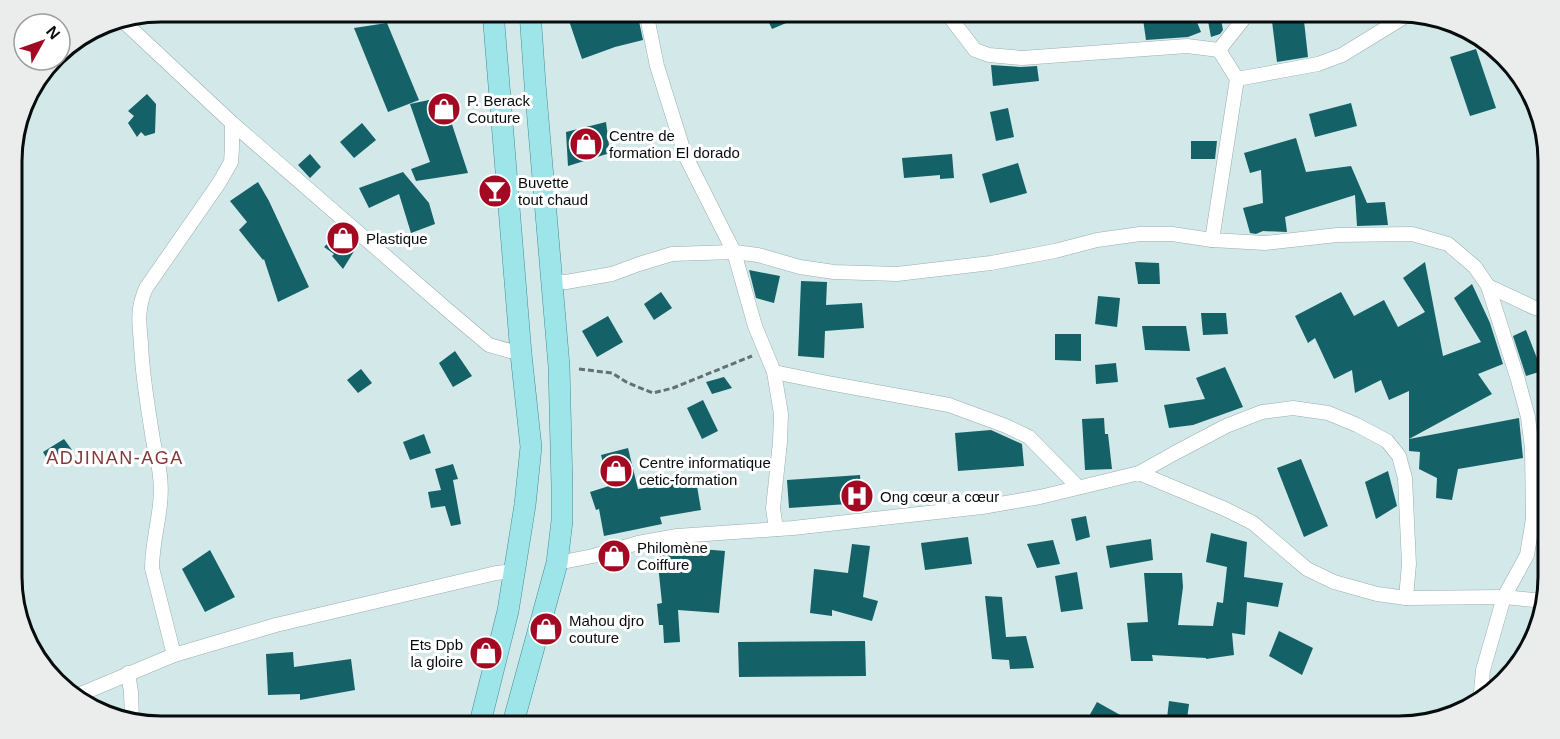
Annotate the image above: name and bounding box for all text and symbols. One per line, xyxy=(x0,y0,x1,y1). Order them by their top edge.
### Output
north arrow xyxy=(12,12,72,72)
text: N xyxy=(43,23,63,43)
shop icon: P. Berack Couture xyxy=(426,91,462,127)
place label: P. Berack Couture xyxy=(467,92,531,126)
shop icon: Centre de formation El dorado xyxy=(568,126,604,162)
place label: Centre de formation El dorado xyxy=(609,127,740,161)
bar icon: Buvette tout chaud xyxy=(477,173,513,209)
place label: Buvette tout chaud xyxy=(518,174,588,208)
shop icon: Plastique xyxy=(325,220,361,256)
place label: Plastique xyxy=(366,230,428,247)
district label: ADJINAN-AGA xyxy=(46,448,184,468)
shop icon: Centre informatique cetic-formation xyxy=(598,453,634,489)
place label: Centre informatique cetic-formation xyxy=(639,454,771,488)
hospital icon: Ong cœur a cœur xyxy=(839,478,875,514)
place label: Ong cœur a cœur xyxy=(880,488,999,505)
shop icon: Philomène Coiffure xyxy=(596,538,632,574)
place label: Philomène Coiffure xyxy=(637,539,708,573)
shop icon: Mahou djro couture xyxy=(528,611,564,647)
place label: Mahou djro couture xyxy=(569,612,644,646)
shop icon: Ets Dpb la gloire xyxy=(468,635,504,671)
place label: Ets Dpb la gloire xyxy=(410,636,463,670)

